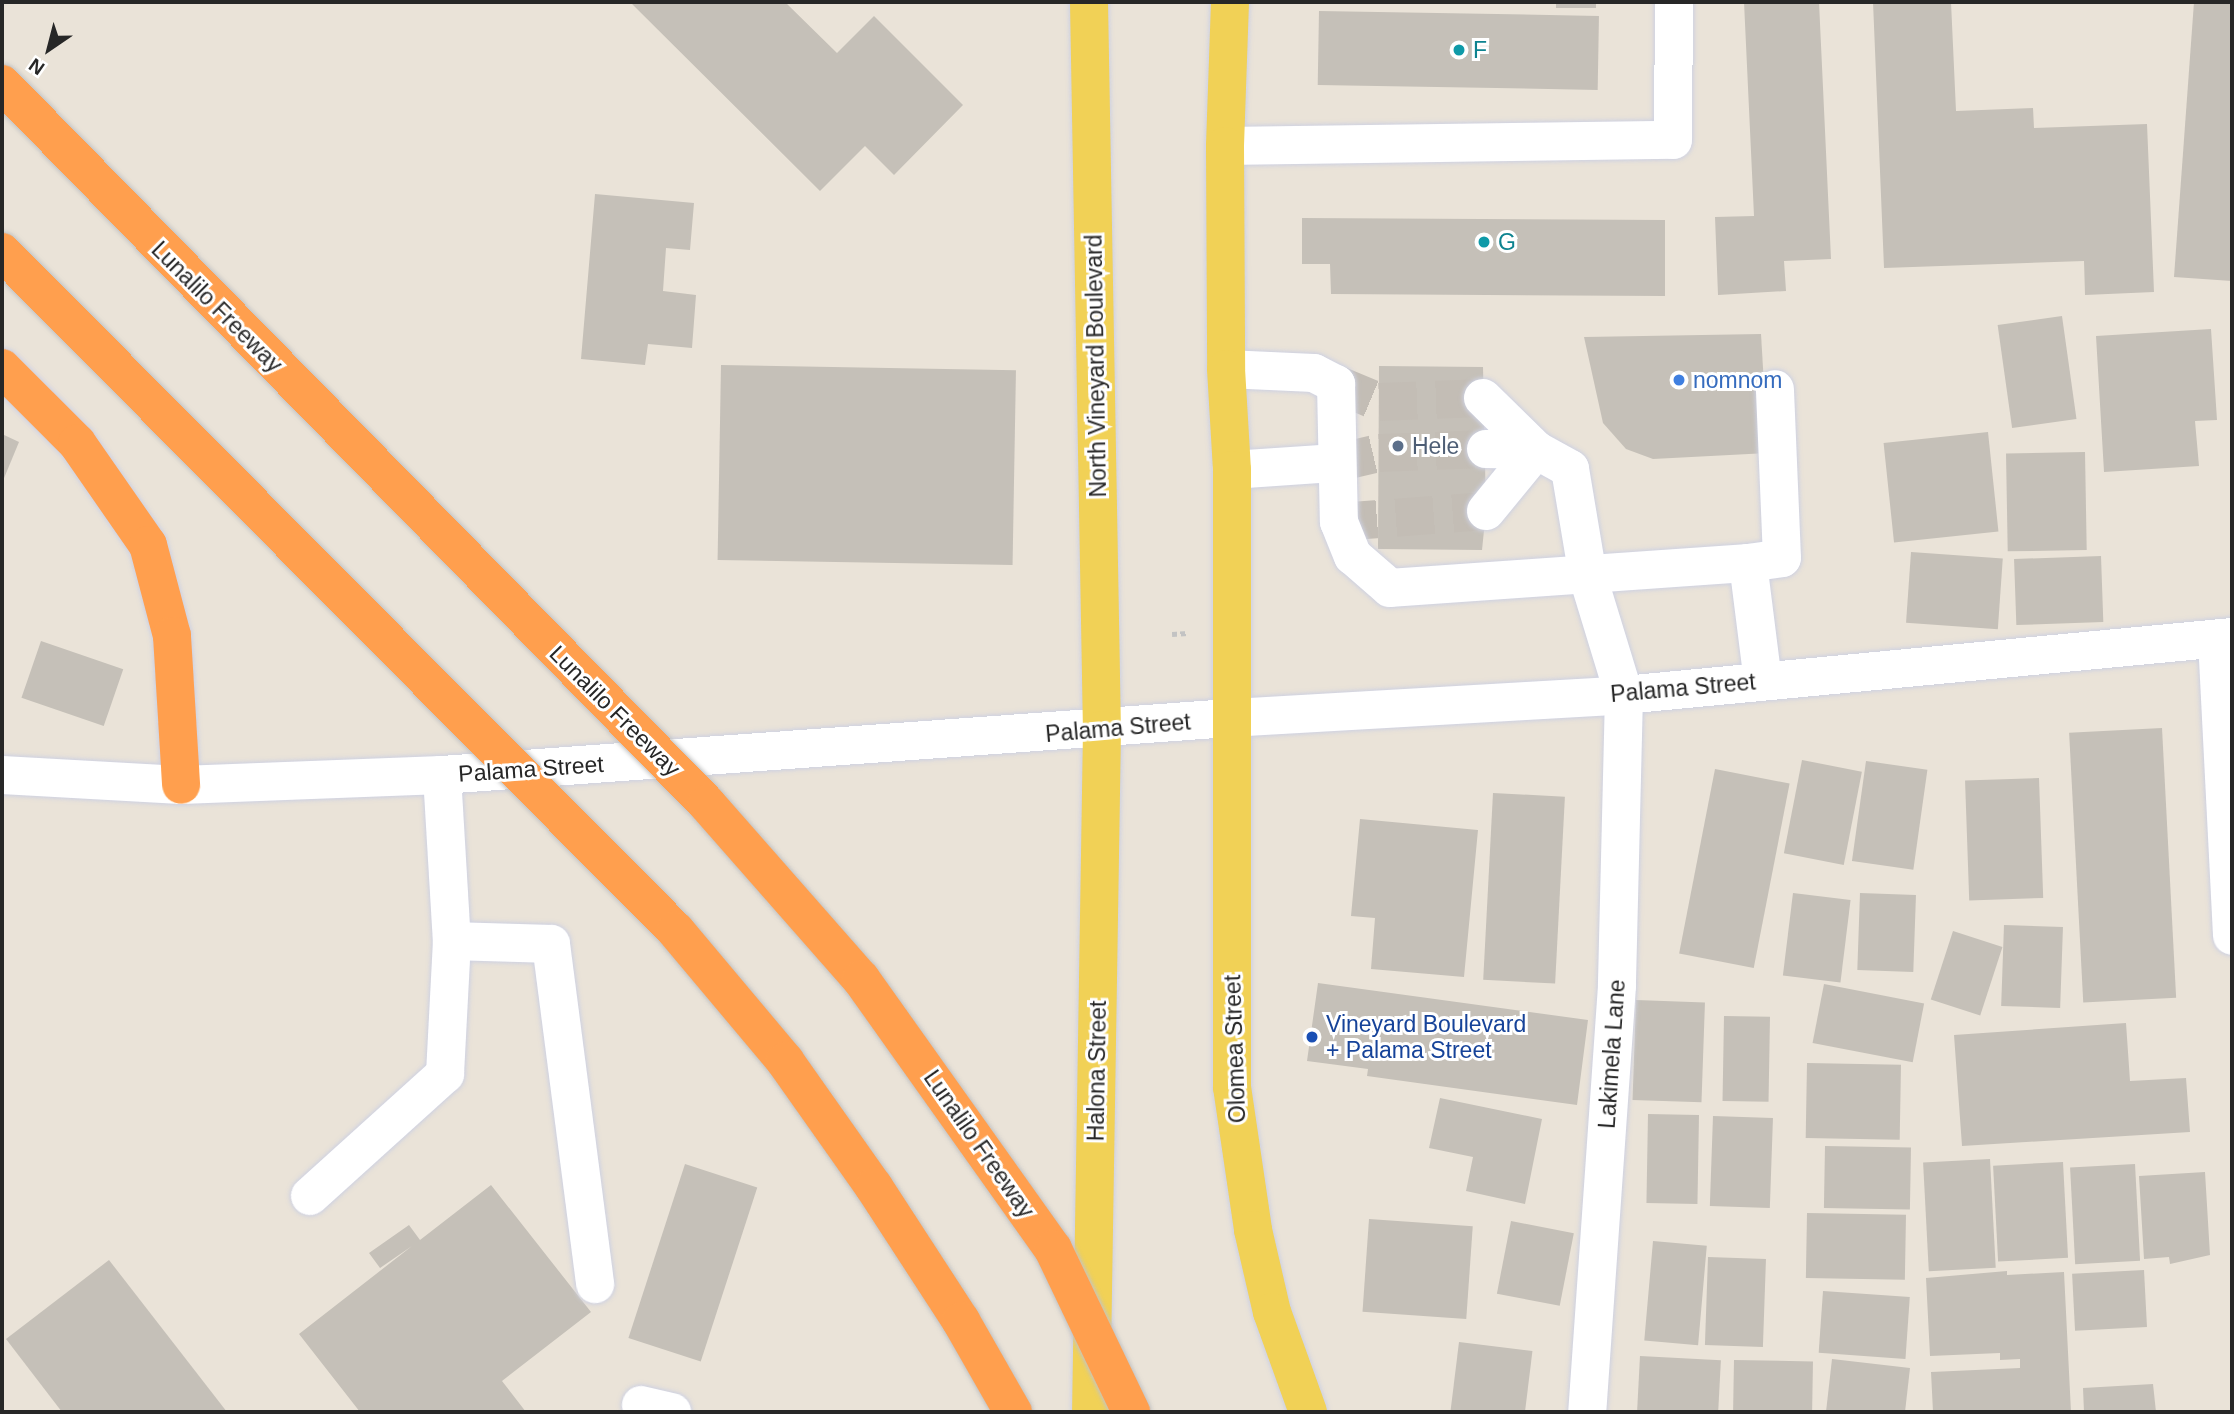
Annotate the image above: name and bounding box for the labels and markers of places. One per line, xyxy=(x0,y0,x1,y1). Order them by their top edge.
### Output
place label: F xyxy=(1473,36,1487,64)
marker: F xyxy=(1451,42,1467,58)
place label: G xyxy=(1498,228,1516,256)
marker: G xyxy=(1476,234,1492,250)
place label: nomnom xyxy=(1693,366,1782,394)
marker: nomnom xyxy=(1671,372,1687,388)
place label: Hele xyxy=(1412,432,1459,460)
marker: Hele xyxy=(1390,438,1406,454)
place label: Vineyard Boulevard + Palama Street xyxy=(1326,1010,1526,1064)
marker: Vineyard Boulevard + Palama Street xyxy=(1304,1029,1320,1045)

